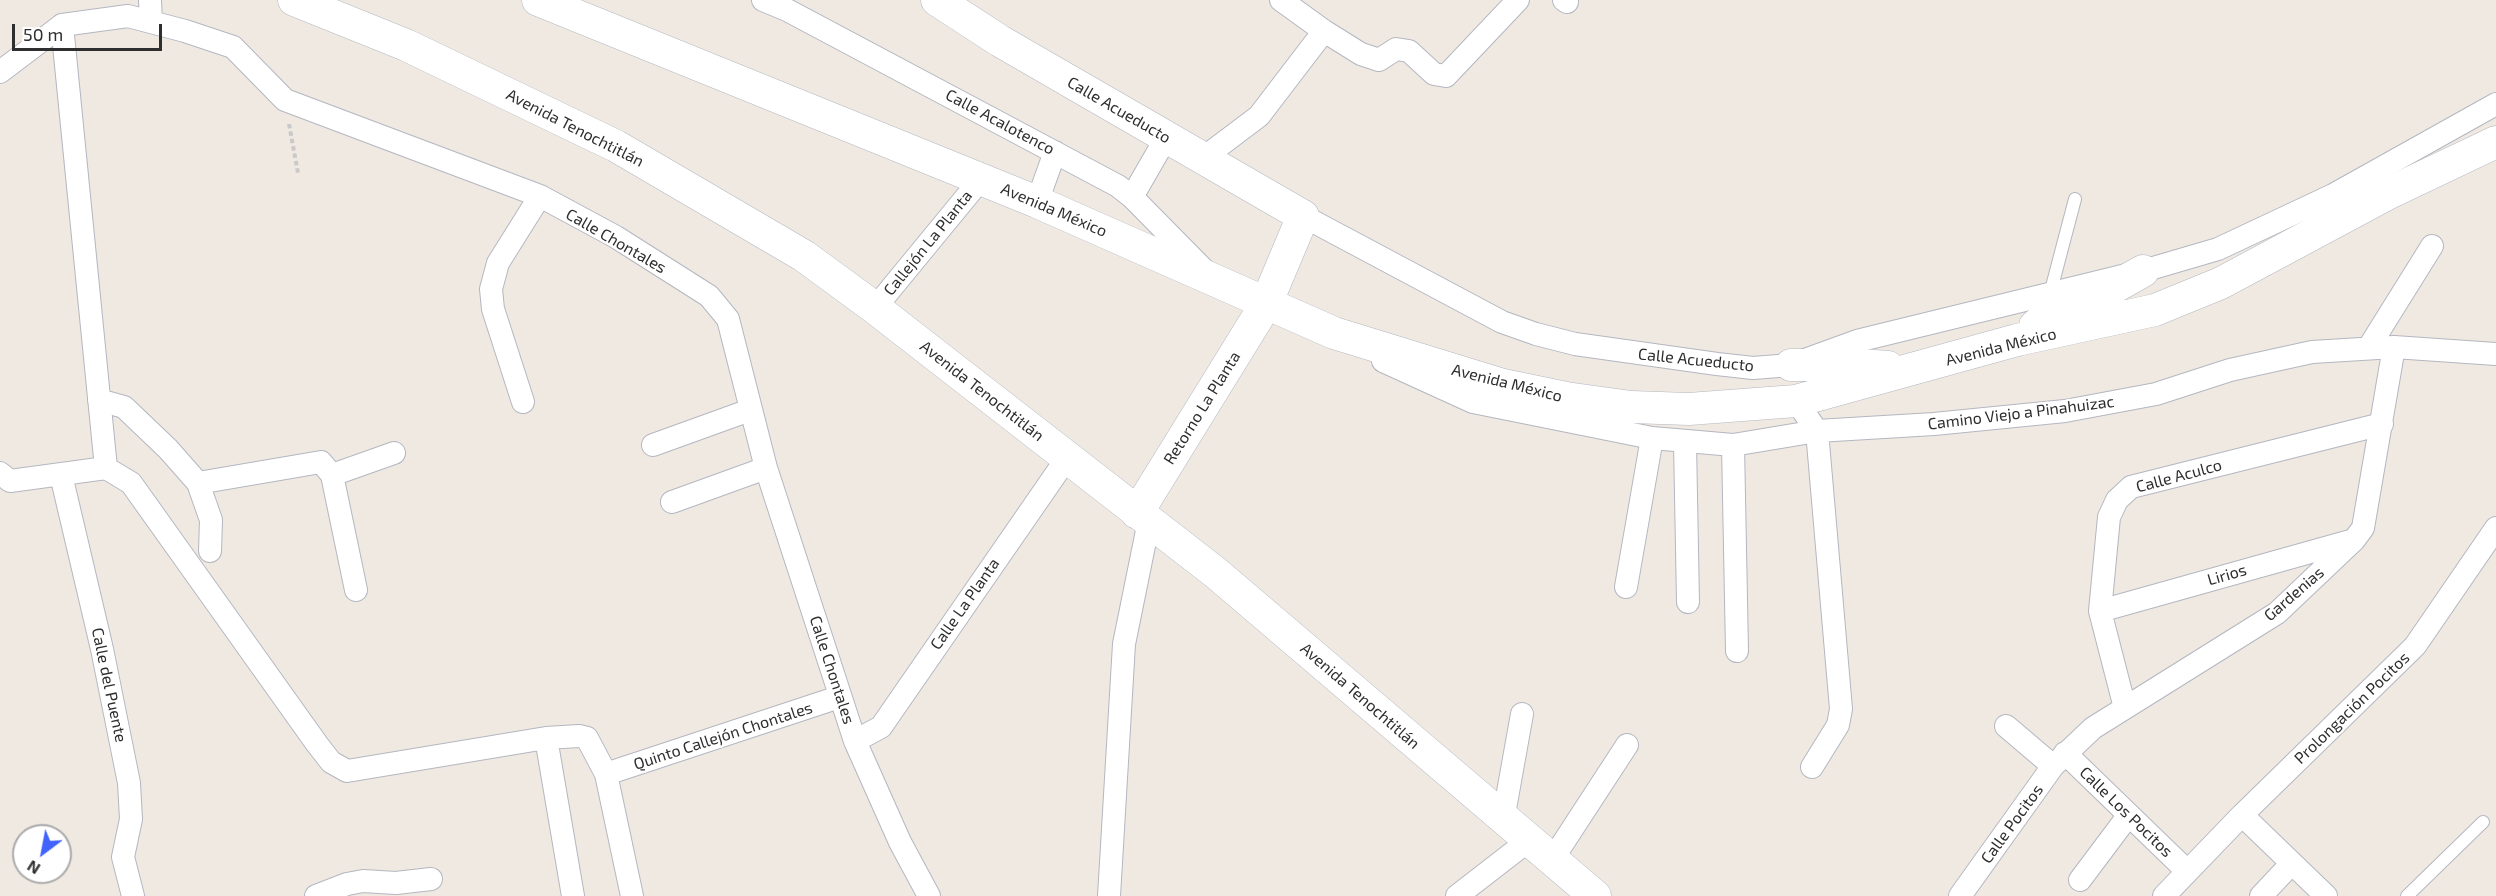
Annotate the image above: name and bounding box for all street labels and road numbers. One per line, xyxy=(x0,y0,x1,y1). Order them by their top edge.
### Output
street label: Calle Acueducto xyxy=(1064,73,1174,147)
street label: Avenida Tenochtitlán xyxy=(503,85,647,171)
street label: Calle Acalotenco xyxy=(942,85,1058,159)
street label: Avenida México xyxy=(998,179,1110,241)
street label: Callejón La Planta xyxy=(880,187,976,299)
street label: Calle Chontales xyxy=(562,205,670,277)
street label: Avenida México xyxy=(1944,324,2058,370)
street label: Avenida Tenochtitlán xyxy=(916,337,1048,445)
street label: Calle Acueducto xyxy=(1637,344,1755,376)
street label: Retorno La Planta xyxy=(1159,348,1245,468)
street label: Avenida México xyxy=(1450,360,1564,406)
street label: Camino Viejo a Pinahuizac xyxy=(1927,392,2115,434)
street label: Calle Aculco xyxy=(2134,455,2224,497)
street label: Calle La Planta xyxy=(926,555,1004,653)
street label: Lirios xyxy=(2205,560,2249,590)
street label: Gardenias xyxy=(2260,563,2328,625)
street label: Calle Chontales xyxy=(805,613,859,727)
street label: Calle del Puente xyxy=(87,626,131,744)
street label: Avenida Tenochtitlán xyxy=(1296,639,1424,753)
street label: Prolongación Pocitos xyxy=(2290,648,2414,768)
street label: Quinto Callejón Chontales xyxy=(631,698,815,774)
street label: Calle Los Pocitos xyxy=(2075,763,2177,861)
street label: Calle Pocitos xyxy=(1977,781,2047,867)

